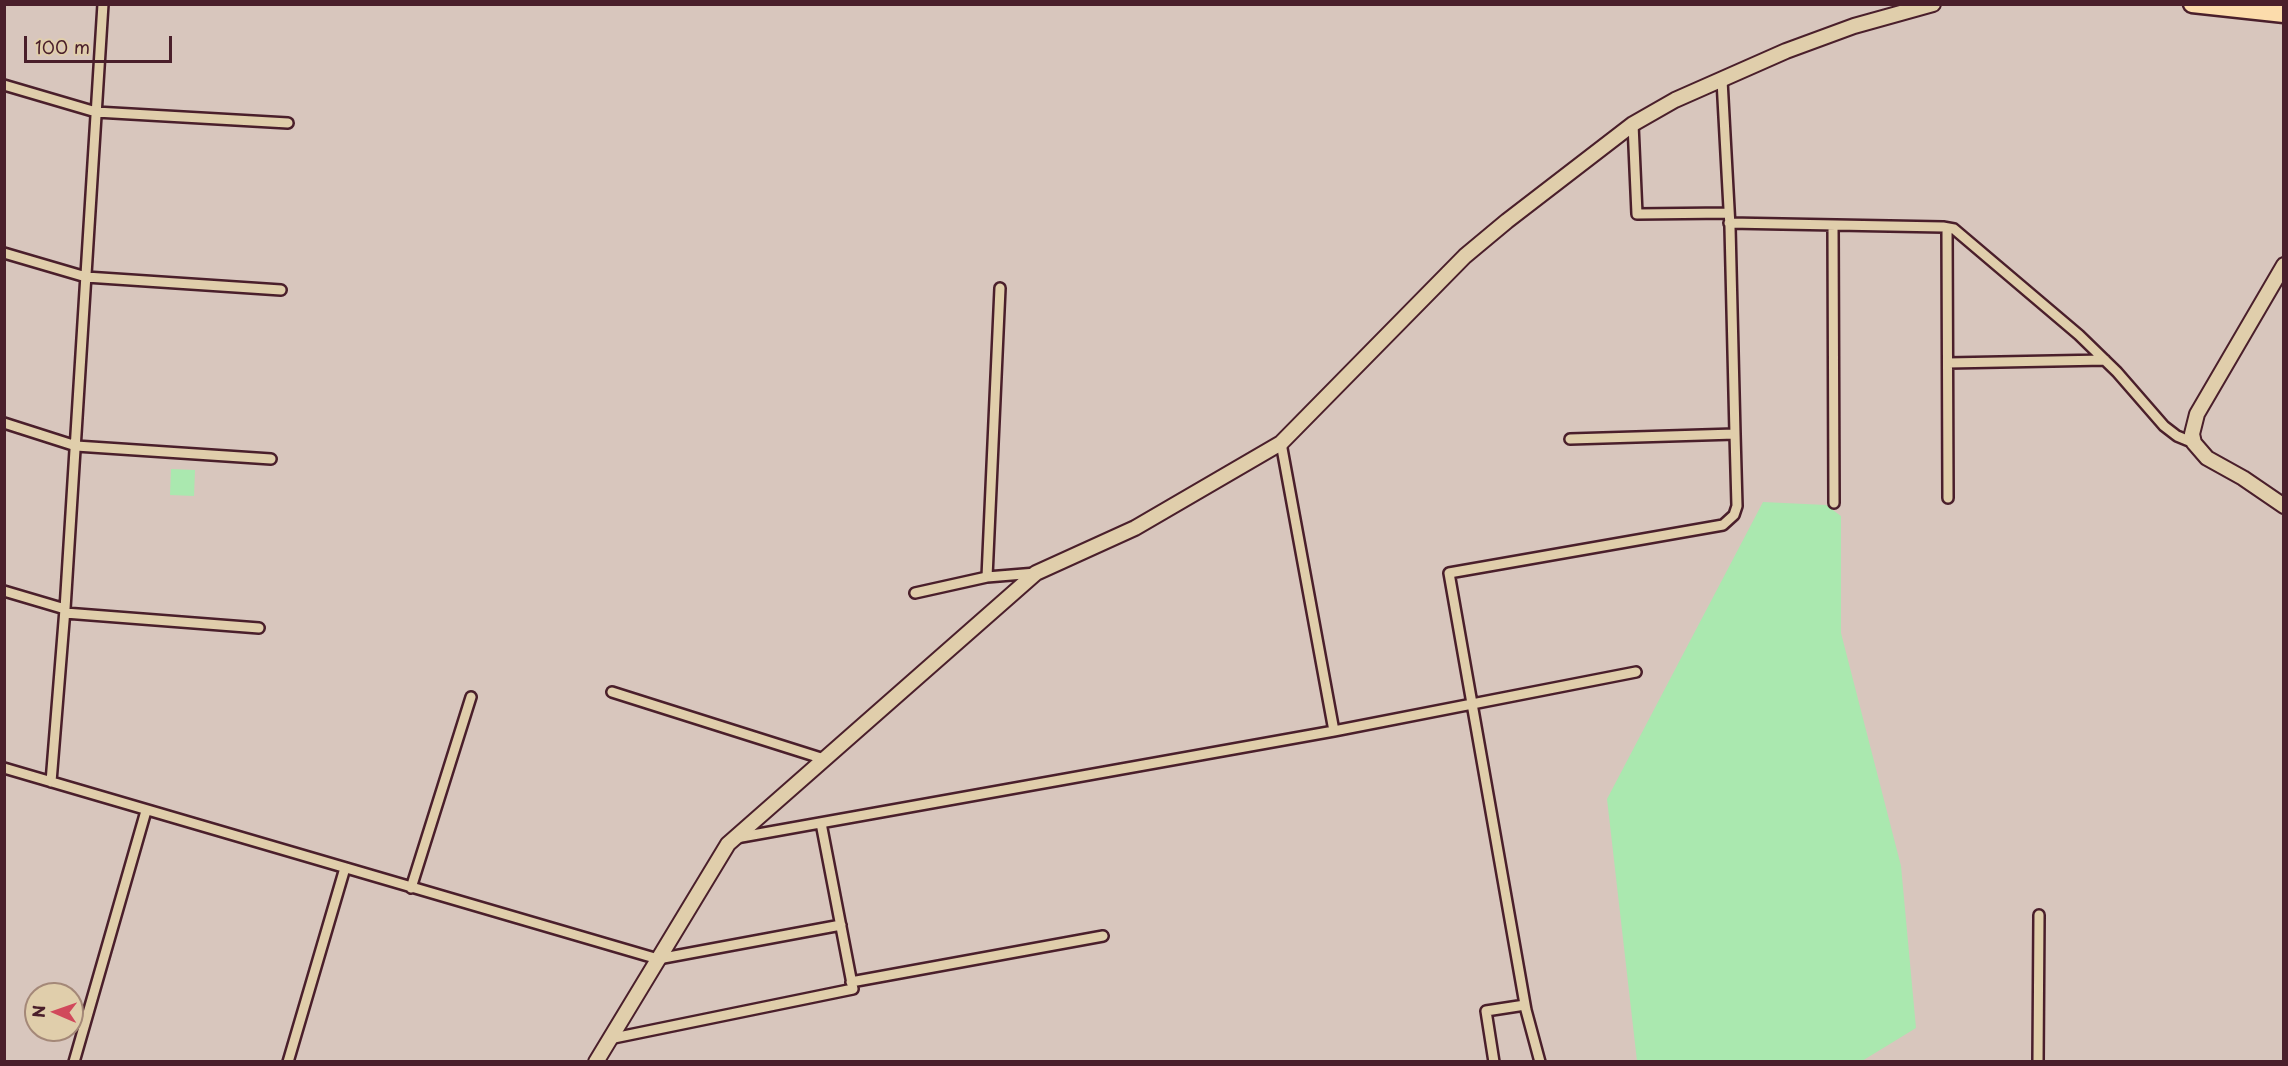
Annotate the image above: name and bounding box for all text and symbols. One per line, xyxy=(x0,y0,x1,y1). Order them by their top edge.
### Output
scale bar xyxy=(27,24,176,62)
text: 100 m xyxy=(35,33,90,60)
north arrow xyxy=(24,982,84,1042)
text: N xyxy=(26,1005,50,1018)

